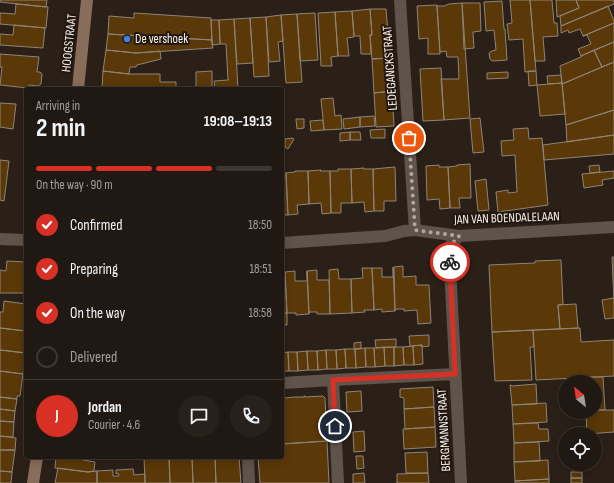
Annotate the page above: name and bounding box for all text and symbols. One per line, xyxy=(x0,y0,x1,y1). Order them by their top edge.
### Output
street label: HOOGSTRAAT xyxy=(58,13,80,73)
street label: LEDEGANCKSTRAAT xyxy=(379,25,401,111)
place label: De vershoek xyxy=(135,31,188,47)
marker: De vershoek xyxy=(122,34,132,44)
text: Arriving in xyxy=(36,98,80,114)
text: 19:08–19:13 xyxy=(204,112,272,131)
text: 2 min xyxy=(36,113,86,144)
pin xyxy=(392,121,426,155)
icon: bag xyxy=(398,127,420,149)
text: On the way · 90 m xyxy=(36,177,113,193)
street label: JAN VAN BOENDALELAAN xyxy=(453,208,560,228)
icon: check xyxy=(36,214,58,236)
text: Confirmed xyxy=(70,216,123,235)
text: 18:50 xyxy=(248,217,272,233)
courier xyxy=(430,242,470,282)
icon: bike xyxy=(439,251,461,273)
icon: check xyxy=(36,258,58,280)
text: Preparing xyxy=(70,260,118,279)
text: 18:51 xyxy=(250,261,272,277)
icon: check xyxy=(36,302,58,324)
text: On the way xyxy=(70,304,125,323)
text: 18:58 xyxy=(248,305,272,321)
text: Delivered xyxy=(70,348,117,367)
north arrow xyxy=(558,375,602,419)
map controls xyxy=(558,375,602,471)
street label: BERGMANNSTRAAT xyxy=(434,388,454,472)
button: chat xyxy=(178,395,220,437)
button: phone xyxy=(230,395,272,437)
text: Jordan xyxy=(88,398,122,417)
text: J xyxy=(55,406,59,425)
pin xyxy=(318,409,352,443)
icon: home xyxy=(324,415,346,437)
text: Courier · 4.6 xyxy=(88,417,140,433)
button: locate xyxy=(558,427,602,471)

